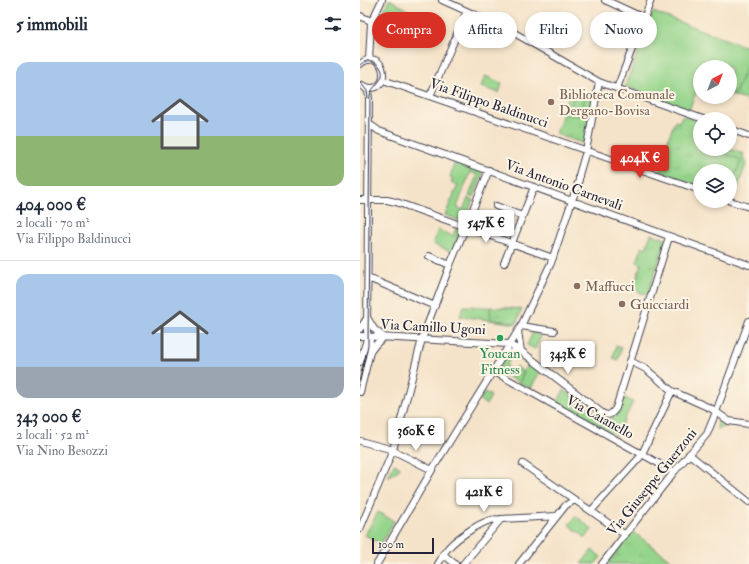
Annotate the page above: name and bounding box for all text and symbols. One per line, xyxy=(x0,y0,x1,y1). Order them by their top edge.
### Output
chip: Compra xyxy=(372,12,446,48)
chip: Affitta xyxy=(454,12,517,48)
chip: Filtri xyxy=(525,12,582,48)
chip: Nuovo xyxy=(590,12,657,48)
icon: filters xyxy=(322,13,344,35)
text: 5 immobili xyxy=(16,14,88,35)
north arrow xyxy=(693,60,737,104)
map controls xyxy=(693,60,737,208)
street label: Via Filippo Baldinucci xyxy=(427,75,551,132)
place label: Biblioteca Comunale Dergano-Bovisa xyxy=(559,86,675,119)
icon: home xyxy=(144,88,216,160)
marker: Biblioteca Comunale Dergano-Bovisa xyxy=(546,97,556,107)
button: locate xyxy=(693,112,737,156)
pin: 404K € xyxy=(607,145,673,179)
text: 404K € xyxy=(620,150,660,166)
street label: Via Antonio Carnevali xyxy=(503,156,625,214)
button: layers xyxy=(693,164,737,208)
text: 404 000 € xyxy=(16,194,86,215)
pin: 547K € xyxy=(453,210,519,244)
text: 2 locali · 70 m² xyxy=(16,215,89,231)
text: 547K € xyxy=(467,215,505,231)
text: Via Filippo Baldinucci xyxy=(16,231,131,247)
place label: Maffucci xyxy=(585,278,635,295)
marker: Maffucci xyxy=(572,281,582,291)
place label: Guicciardi xyxy=(630,296,689,313)
marker: Guicciardi xyxy=(617,299,627,309)
icon: home xyxy=(144,300,216,372)
street label: Via Camillo Ugoni xyxy=(380,316,486,338)
marker: Youcan Fitness xyxy=(495,333,505,343)
pin: 343K € xyxy=(535,341,601,375)
place label: Youcan Fitness xyxy=(480,345,520,378)
text: 343K € xyxy=(550,346,586,362)
street label: Via Caianello xyxy=(563,391,637,443)
text: 343 000 € xyxy=(16,406,81,427)
pin: 360K € xyxy=(383,418,449,452)
text: 360K € xyxy=(397,423,435,439)
street label: Via Giuseppe Guerzoni xyxy=(604,425,701,540)
text: 2 locali · 52 m² xyxy=(16,427,89,443)
text: Via Nino Besozzi xyxy=(16,443,108,459)
pin: 421K € xyxy=(451,479,517,513)
text: 421K € xyxy=(465,484,503,500)
scale bar xyxy=(372,536,434,555)
text: 100 m xyxy=(378,538,404,551)

